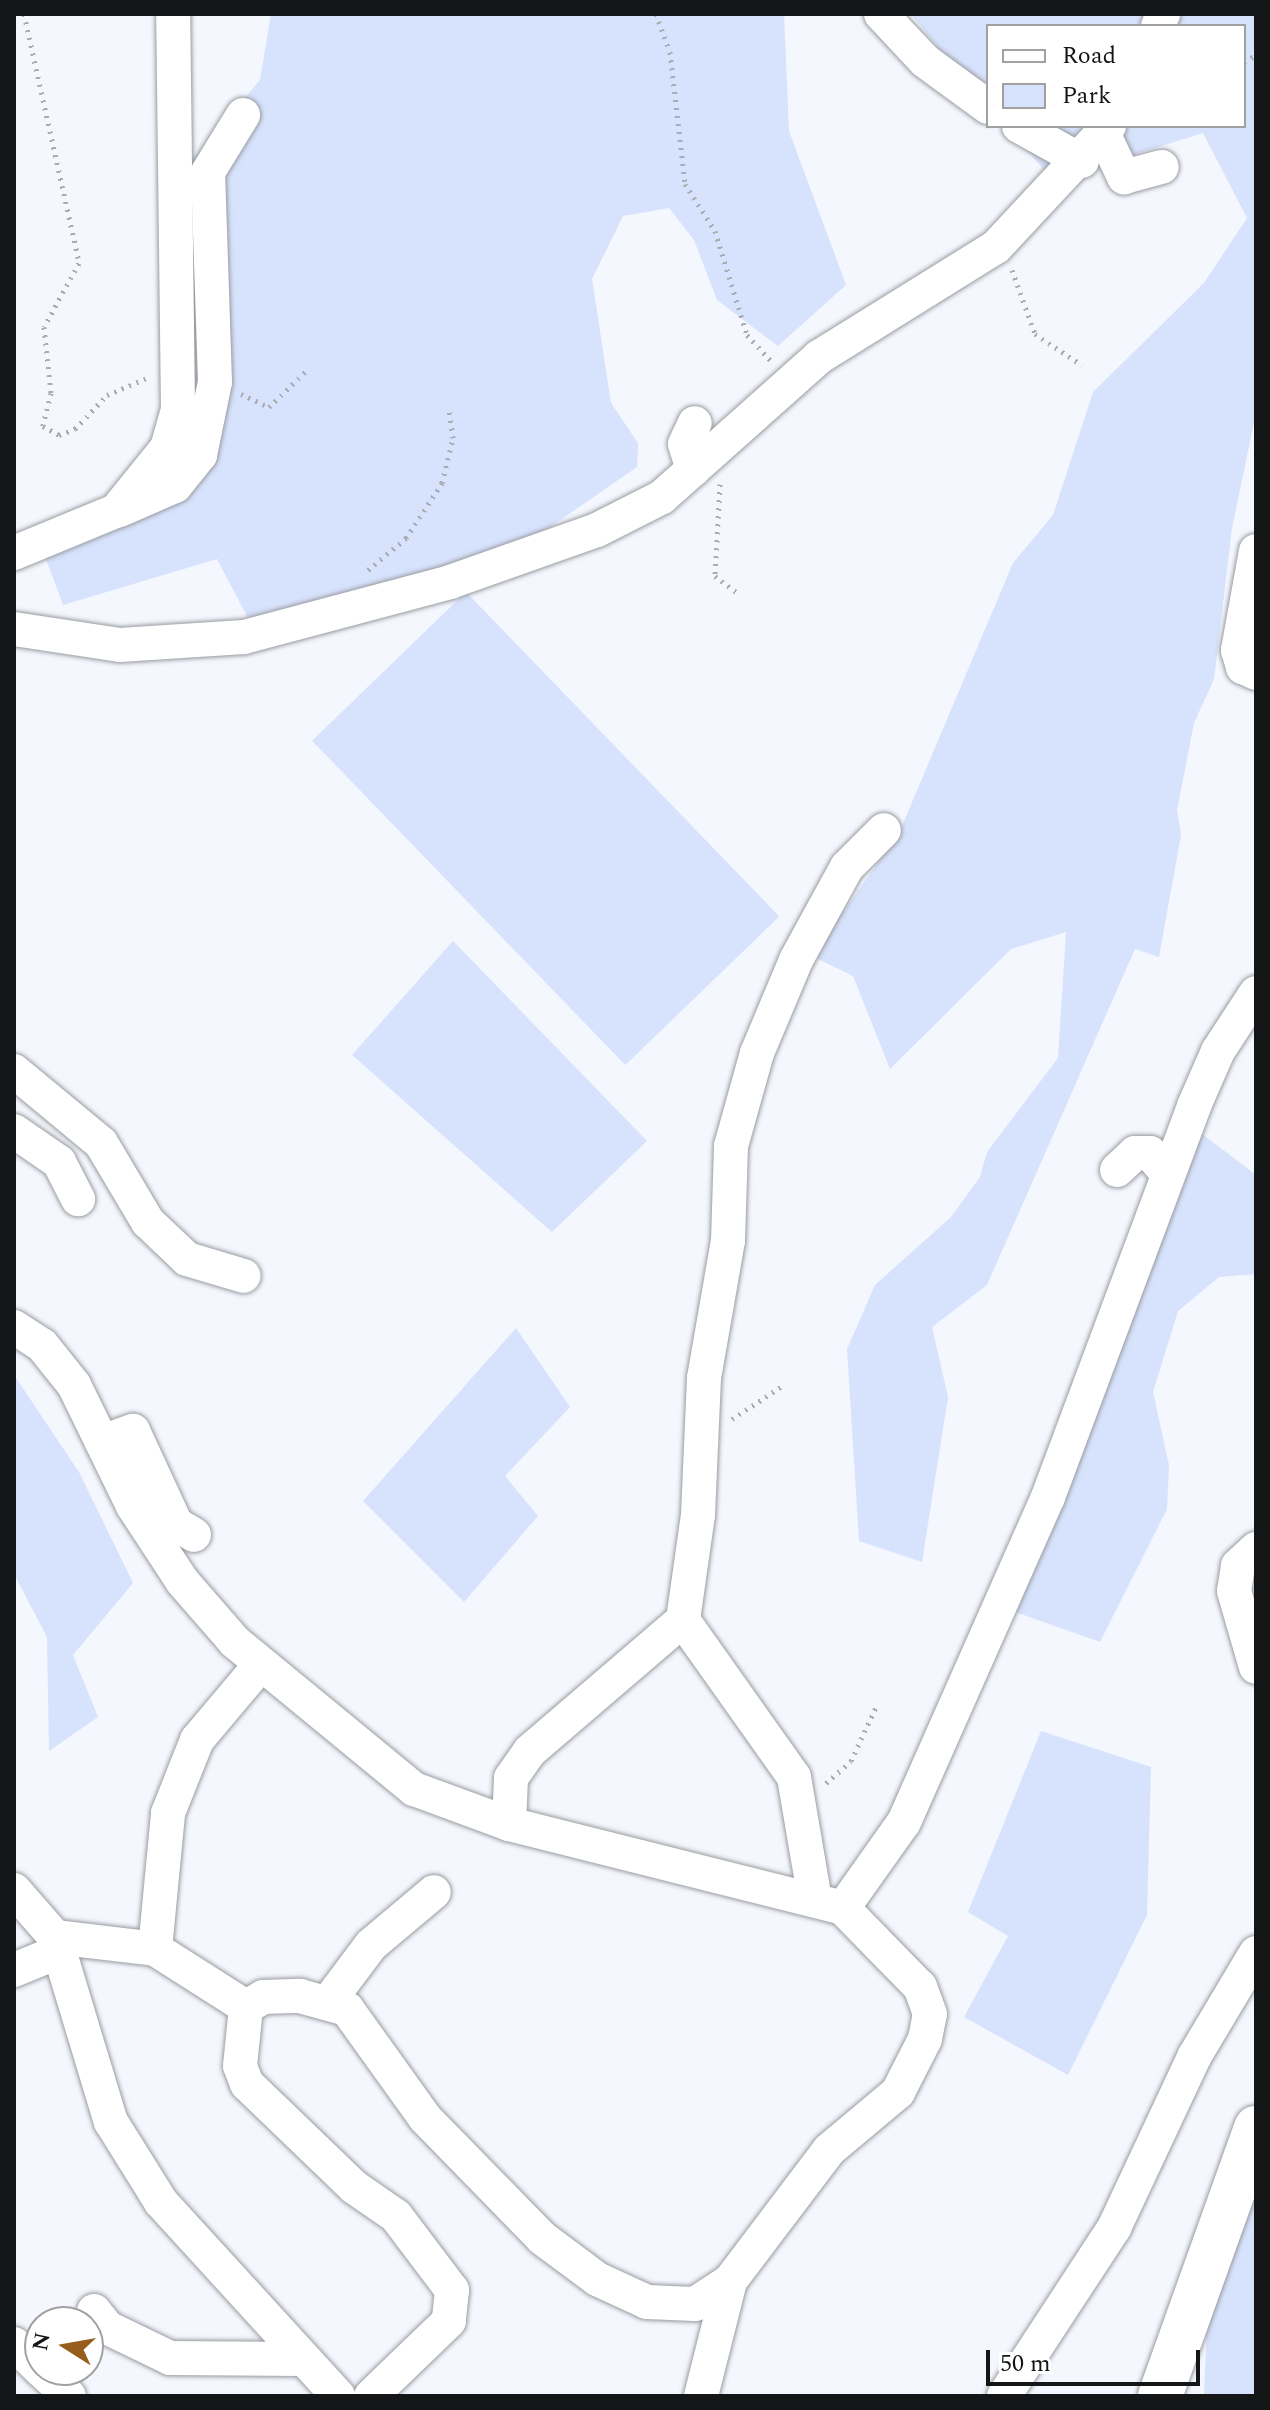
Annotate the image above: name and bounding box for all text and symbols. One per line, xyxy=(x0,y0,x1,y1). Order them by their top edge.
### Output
legend xyxy=(986,24,1246,128)
text: Road xyxy=(1062,38,1116,74)
text: Park xyxy=(1062,78,1112,114)
north arrow xyxy=(24,2306,104,2386)
text: N xyxy=(24,2330,60,2354)
scale bar xyxy=(990,2334,1204,2384)
text: 50 m xyxy=(1000,2346,1051,2382)

